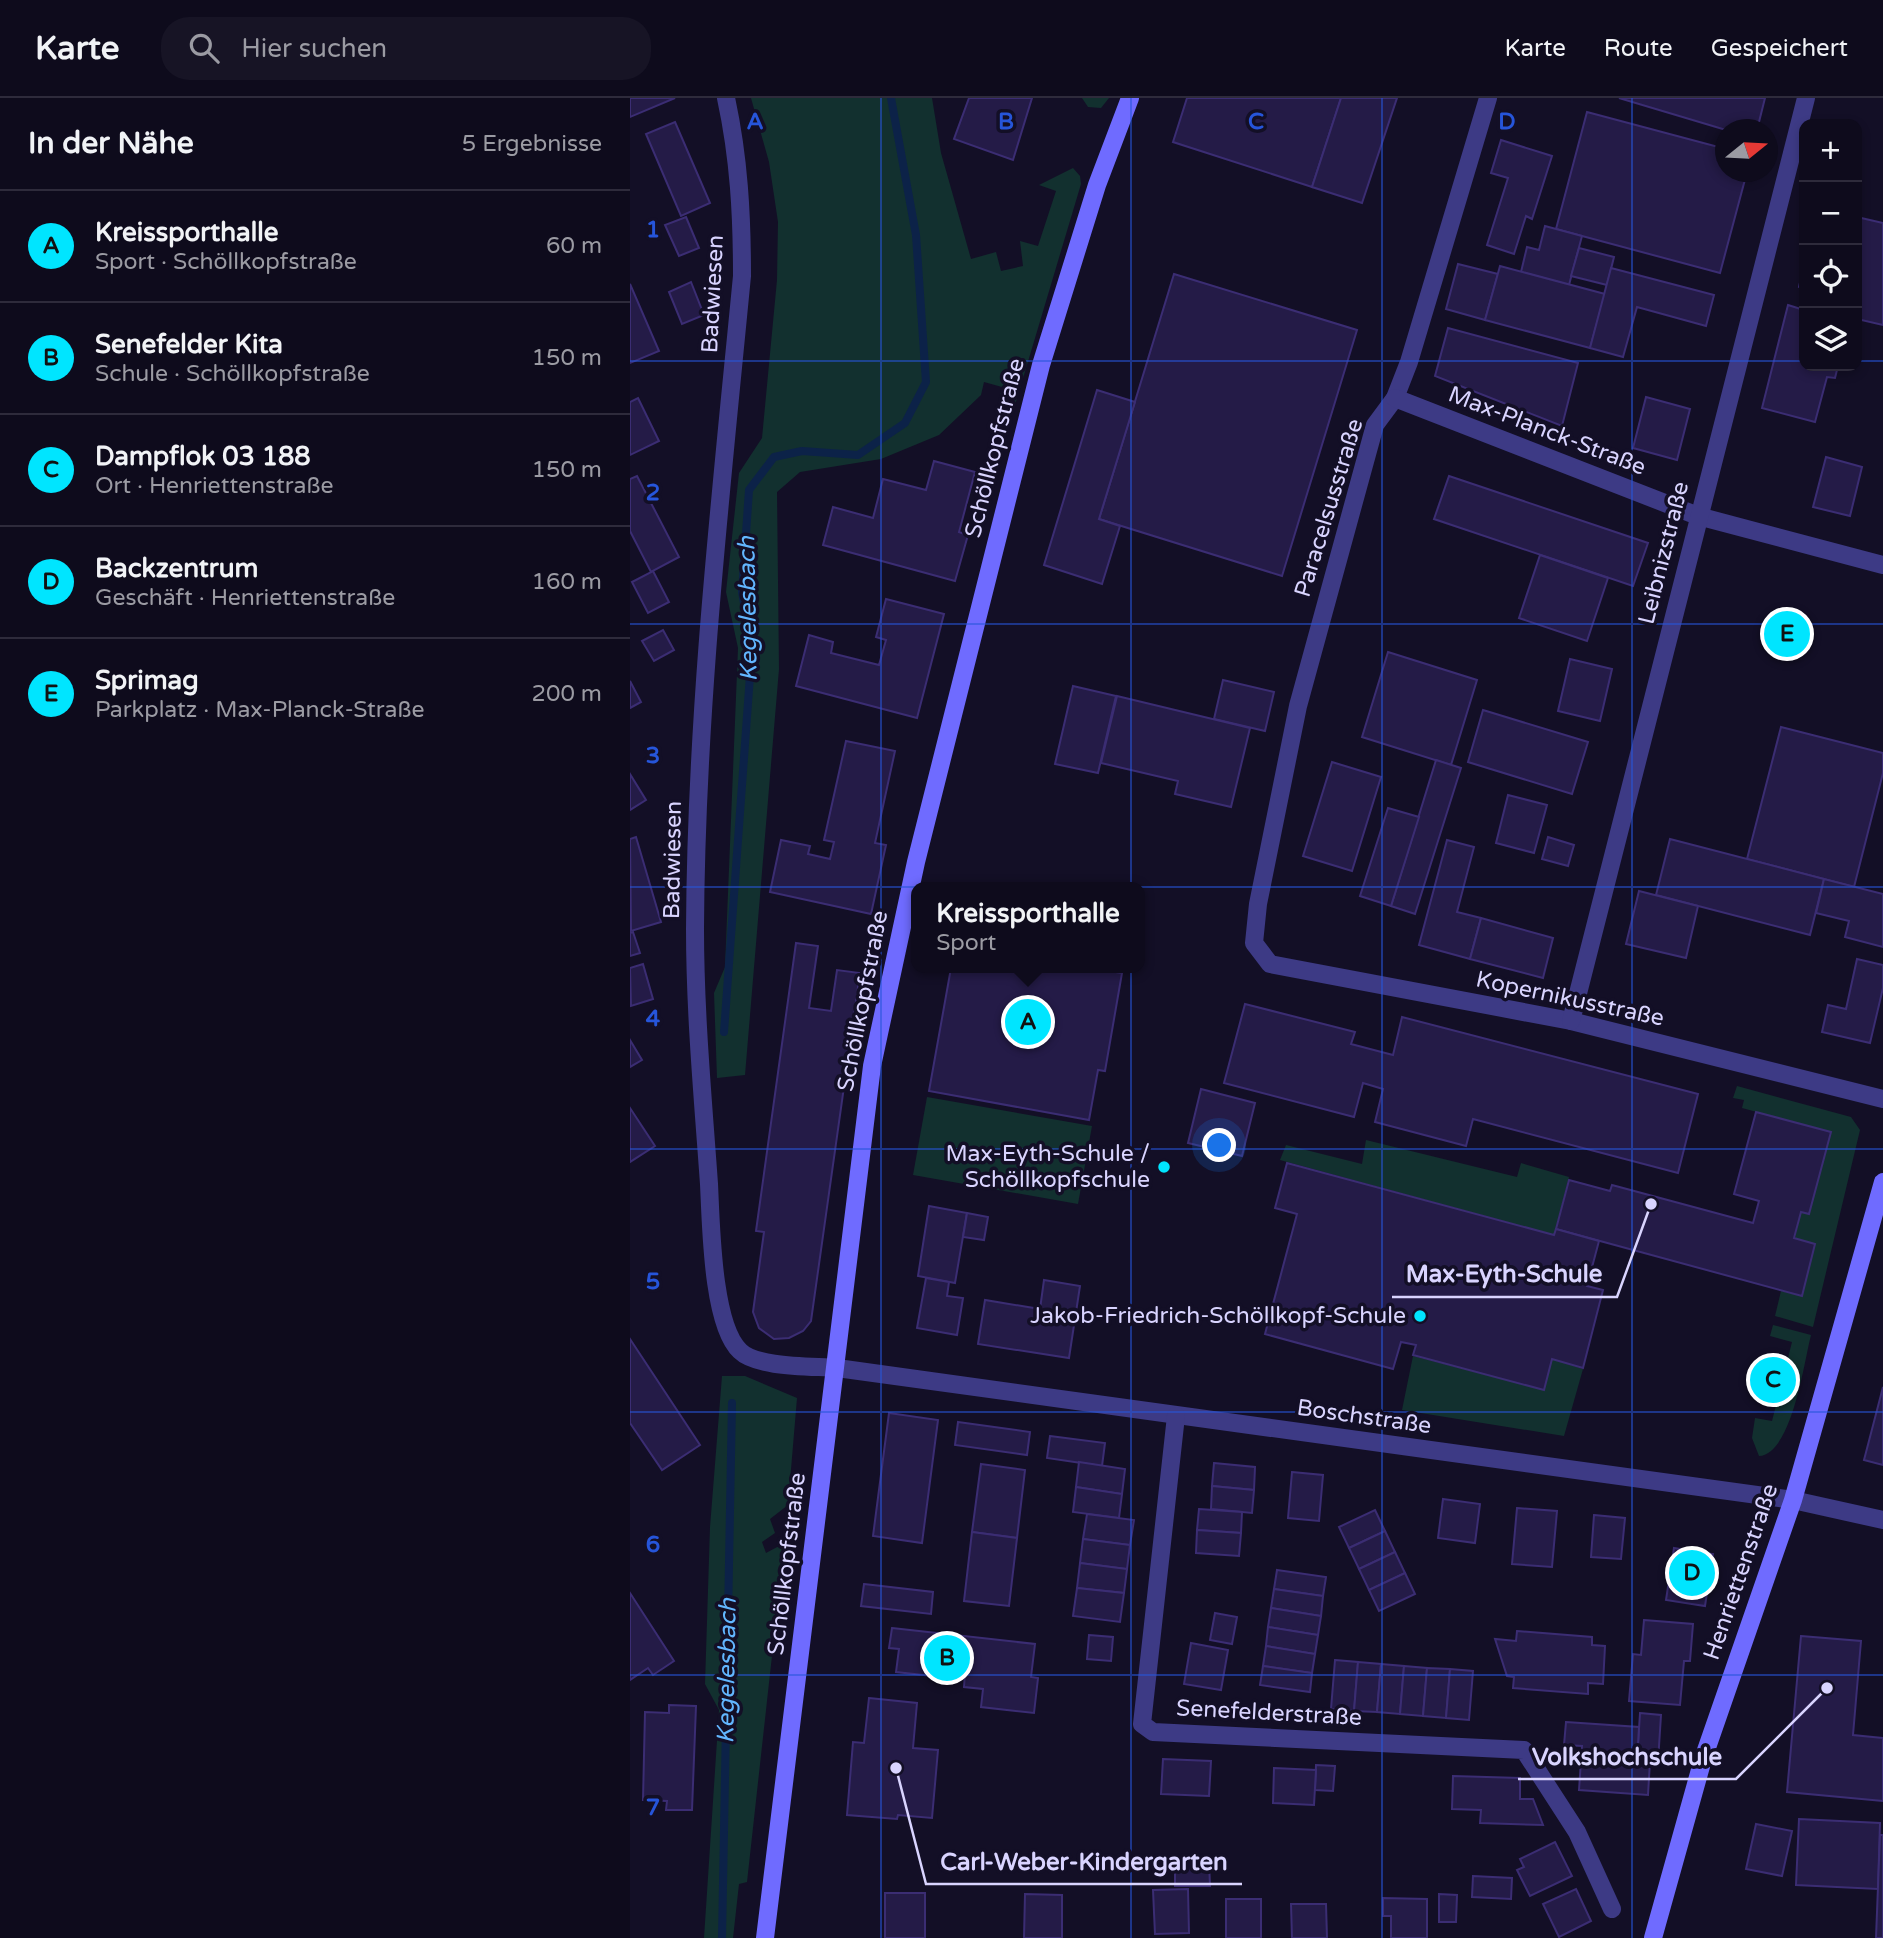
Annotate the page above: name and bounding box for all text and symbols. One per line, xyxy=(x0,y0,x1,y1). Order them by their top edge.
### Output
search box xyxy=(161,17,651,80)
text: Karte xyxy=(35,29,119,68)
icon: search xyxy=(185,29,223,67)
text: Hier suchen xyxy=(241,33,387,64)
text: Karte xyxy=(1504,34,1566,63)
text: Route xyxy=(1604,34,1673,63)
text: Gespeichert xyxy=(1711,34,1848,63)
text: A xyxy=(746,108,764,136)
text: B xyxy=(998,108,1014,136)
text: C xyxy=(1248,108,1264,136)
text: D xyxy=(1498,108,1516,136)
north arrow xyxy=(1715,119,1778,182)
map controls xyxy=(1799,119,1862,371)
button: + xyxy=(1799,119,1862,182)
text: In der Nähe xyxy=(28,125,194,162)
text: 5 Ergebnisse xyxy=(462,130,602,158)
button: − xyxy=(1799,182,1862,245)
text: 1 xyxy=(646,216,660,244)
text: Kreissporthalle xyxy=(95,217,278,248)
text: A xyxy=(42,232,60,260)
text: 60 m xyxy=(546,232,602,260)
street label: Badwiesen xyxy=(696,234,730,354)
button: locate xyxy=(1799,245,1862,308)
text: Sport · Schöllkopfstraße xyxy=(95,248,357,276)
button: layers xyxy=(1799,308,1862,371)
text: Senefelder Kita xyxy=(95,329,283,360)
text: B xyxy=(43,344,59,372)
text: 150 m xyxy=(532,344,602,372)
street label: Schöllkopfstraße xyxy=(959,355,1031,541)
text: Schule · Schöllkopfstraße xyxy=(95,360,370,388)
street label: Max-Planck-Straße xyxy=(1444,380,1650,482)
street label: Paracelsusstraße xyxy=(1289,415,1369,601)
text: Dampflok 03 188 xyxy=(95,441,311,472)
text: C xyxy=(43,456,59,484)
text: 150 m xyxy=(532,456,602,484)
text: Ort · Henriettenstraße xyxy=(95,472,334,500)
text: 2 xyxy=(646,479,660,507)
street label: Leibnizstraße xyxy=(1633,479,1695,627)
water label: Kegelesbach xyxy=(732,535,764,682)
text: Backzentrum xyxy=(95,553,258,584)
text: D xyxy=(42,568,60,596)
text: 160 m xyxy=(532,568,602,596)
text: Geschäft · Henriettenstraße xyxy=(95,584,395,612)
pin: E xyxy=(1764,608,1810,660)
text: Sprimag xyxy=(95,665,199,696)
text: E xyxy=(44,680,58,708)
text: 200 m xyxy=(532,680,602,708)
text: Parkplatz · Max-Planck-Straße xyxy=(95,696,425,724)
text: 3 xyxy=(646,742,660,770)
street label: Badwiesen xyxy=(658,801,688,919)
popup xyxy=(911,882,1145,973)
text: Kreissporthalle xyxy=(936,898,1120,929)
street label: Schöllkopfstraße xyxy=(832,908,894,1094)
text: Sport xyxy=(936,929,996,957)
street label: Kopernikusstraße xyxy=(1473,965,1667,1033)
pin: A xyxy=(1005,996,1051,1048)
text: 4 xyxy=(646,1005,661,1033)
your location xyxy=(1202,1128,1236,1162)
place label: Max-Eyth-Schule / Schöllkopfschule xyxy=(945,1140,1150,1194)
marker: Max-Eyth-Schule / Schöllkopfschule xyxy=(1156,1159,1172,1175)
callout: Max-Eyth-Schule xyxy=(1392,1252,1617,1297)
text: Max-Eyth-Schule xyxy=(1406,1260,1603,1289)
text: 5 xyxy=(646,1268,660,1296)
place label: Jakob-Friedrich-Schöllkopf-Schule xyxy=(1030,1302,1406,1330)
marker: Jakob-Friedrich-Schöllkopf-Schule xyxy=(1412,1308,1428,1324)
pin: C xyxy=(1750,1354,1796,1406)
street label: Boschstraße xyxy=(1295,1394,1433,1440)
street label: Schöllkopfstraße xyxy=(762,1471,812,1657)
street label: Henriettenstraße xyxy=(1698,1480,1784,1664)
text: 6 xyxy=(646,1531,660,1559)
pin: D xyxy=(1669,1547,1715,1599)
water label: Kegelesbach xyxy=(711,1597,743,1744)
pin: B xyxy=(924,1632,970,1684)
street label: Senefelderstraße xyxy=(1175,1694,1363,1732)
callout: Volkshochschule xyxy=(1518,1734,1736,1779)
text: Volkshochschule xyxy=(1532,1743,1722,1772)
text: 7 xyxy=(646,1794,660,1822)
callout: Carl-Weber-Kindergarten xyxy=(926,1839,1242,1884)
text: Carl-Weber-Kindergarten xyxy=(940,1848,1228,1877)

